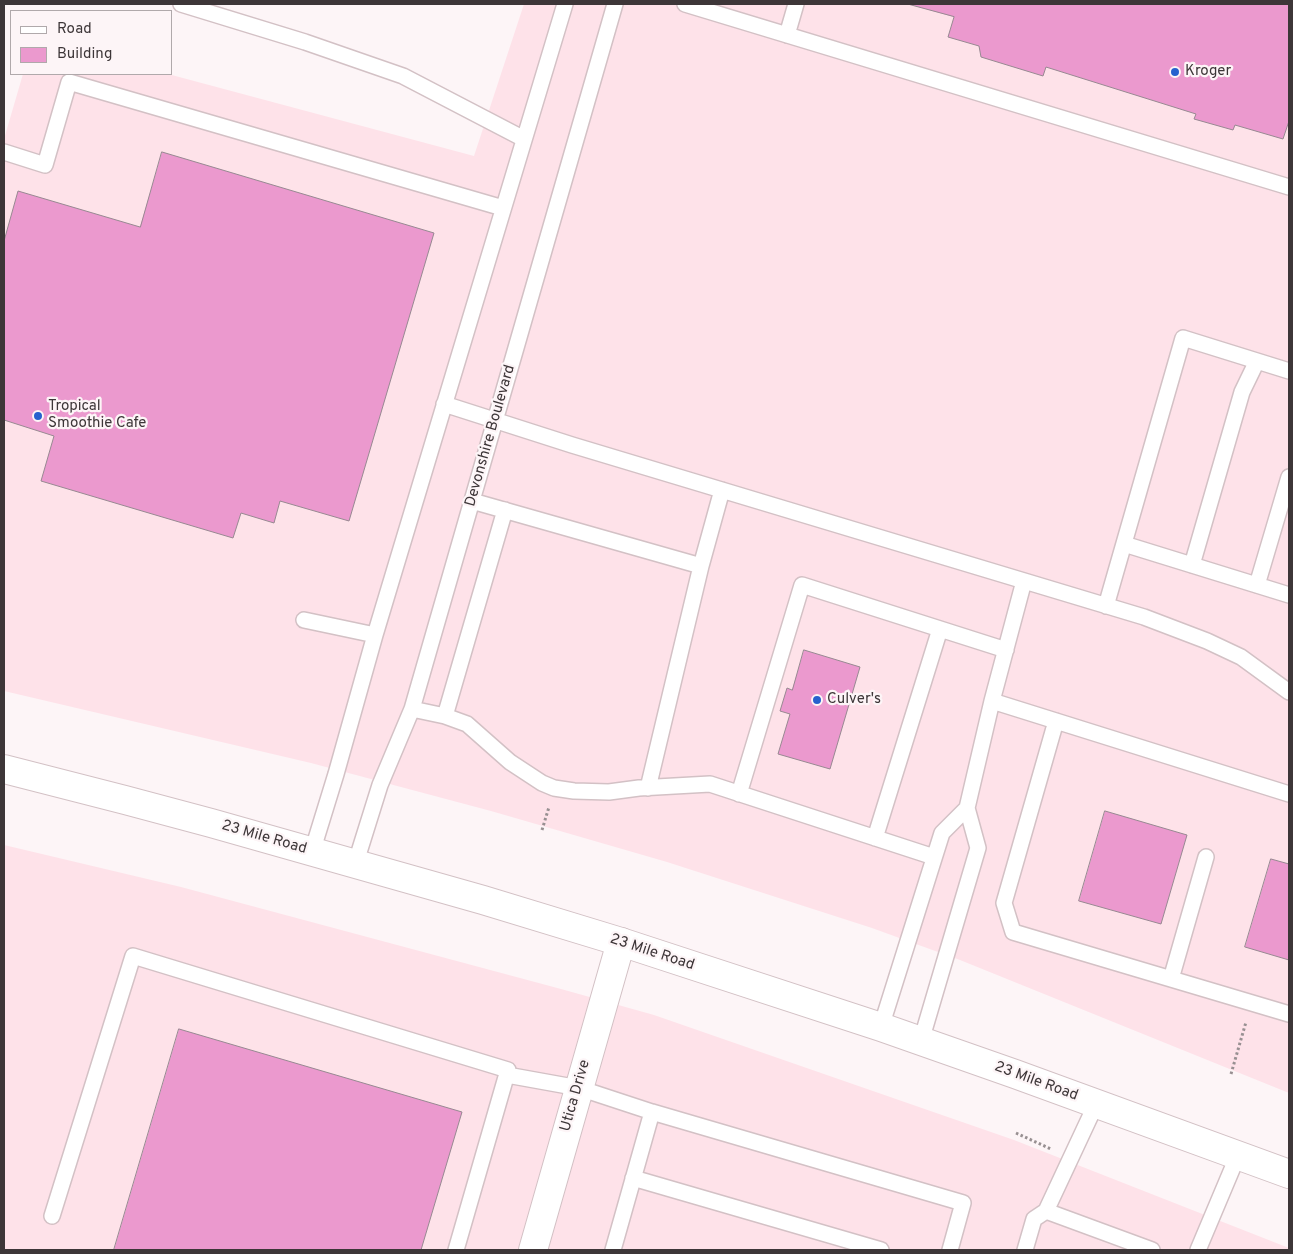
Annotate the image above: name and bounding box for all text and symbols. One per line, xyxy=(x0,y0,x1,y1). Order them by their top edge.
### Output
legend xyxy=(10,10,172,75)
text: Road xyxy=(57,20,92,39)
text: Building xyxy=(57,45,112,64)
place label: Kroger xyxy=(1185,63,1231,81)
marker: Kroger xyxy=(1169,66,1181,78)
street label: Devonshire Boulevard xyxy=(462,363,520,509)
place label: Tropical Smoothie Cafe xyxy=(48,398,146,433)
marker: Tropical Smoothie Cafe xyxy=(32,410,44,422)
place label: Culver's xyxy=(827,691,881,709)
marker: Culver's xyxy=(811,694,823,706)
street label: 23 Mile Road xyxy=(219,817,309,859)
street label: 23 Mile Road xyxy=(607,931,697,975)
street label: Utica Drive xyxy=(557,1058,595,1134)
street label: 23 Mile Road xyxy=(992,1059,1080,1105)

